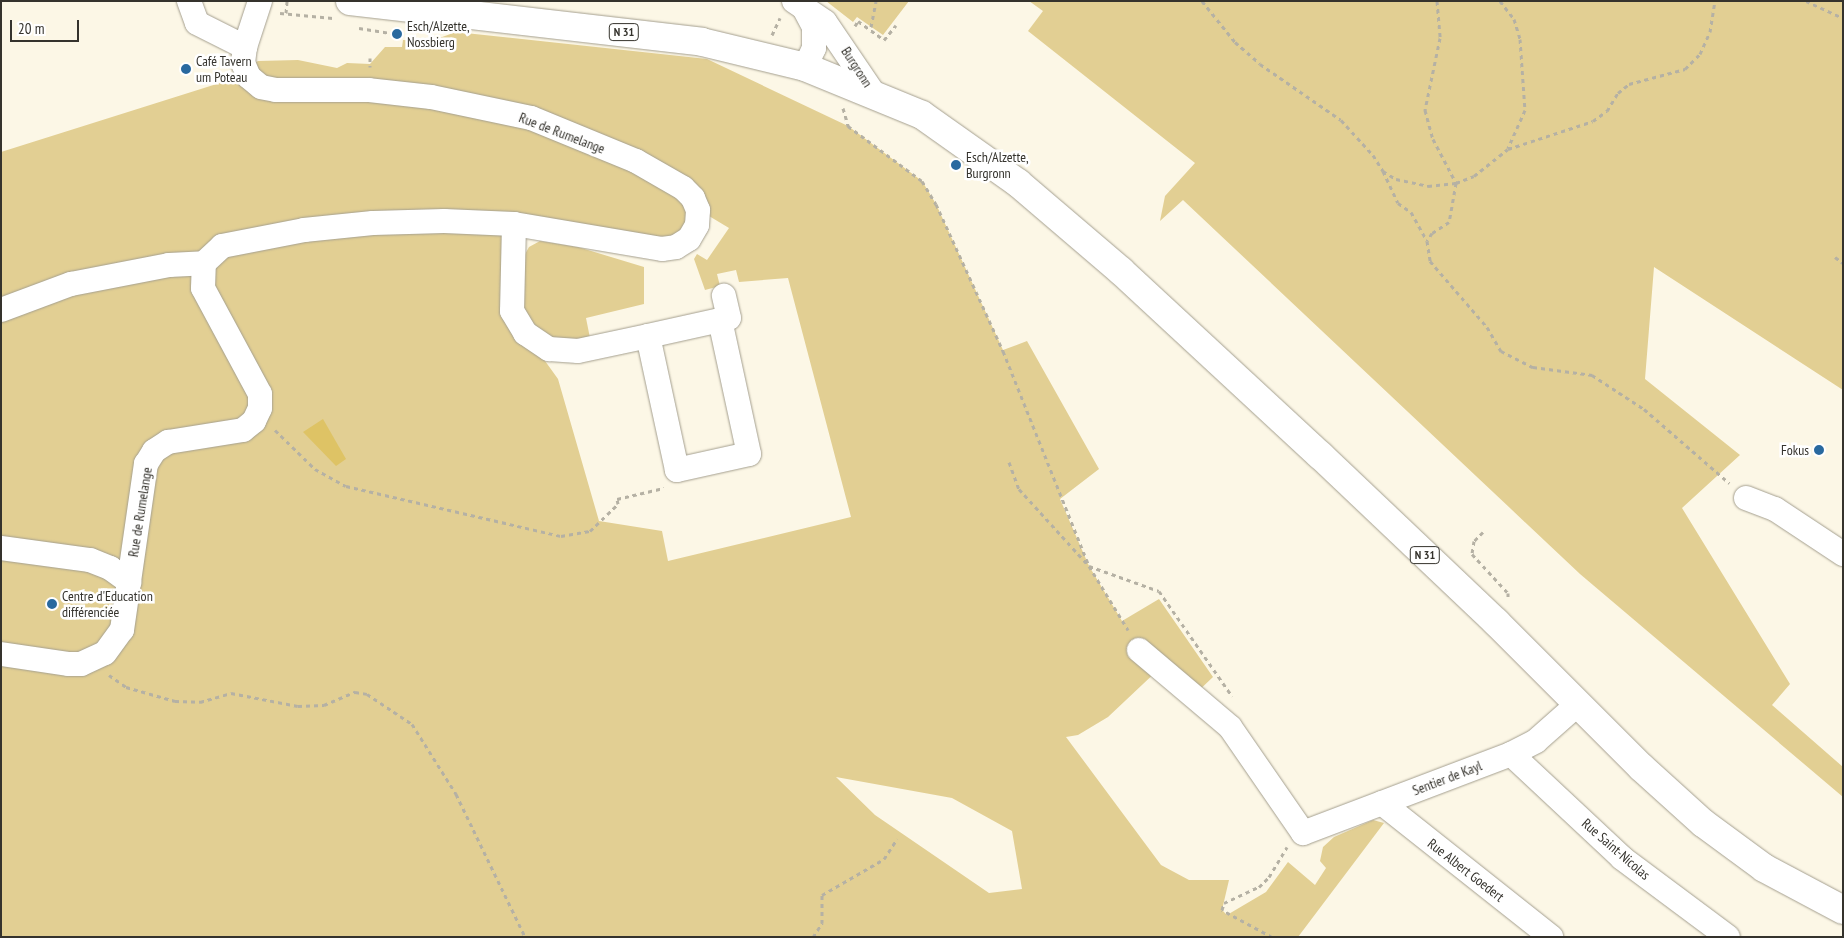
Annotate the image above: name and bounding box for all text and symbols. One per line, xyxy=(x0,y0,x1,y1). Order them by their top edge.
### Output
scale bar xyxy=(12,10,81,42)
place label: Esch/Alzette, Nossbierg xyxy=(407,18,470,50)
text: 20 m xyxy=(18,19,44,38)
road number: N 31 xyxy=(608,22,640,42)
marker: Esch/Alzette, Nossbierg xyxy=(391,28,403,40)
street label: Burgronn xyxy=(838,44,876,90)
place label: Café Tavern um Poteau xyxy=(196,53,252,85)
marker: Café Tavern um Poteau xyxy=(180,63,192,75)
street label: Rue de Rumelange xyxy=(517,109,607,157)
place label: Esch/Alzette, Burgronn xyxy=(966,149,1029,182)
marker: Esch/Alzette, Burgronn xyxy=(950,159,962,171)
place label: Fokus xyxy=(1781,442,1809,458)
marker: Fokus xyxy=(1813,444,1825,456)
street label: Rue de Rumelange xyxy=(125,466,155,558)
road number: N 31 xyxy=(1409,546,1441,564)
place label: Centre d'Education différenciée xyxy=(62,588,153,620)
marker: Centre d'Education différenciée xyxy=(46,598,58,610)
street label: Sentier de Kayl xyxy=(1410,757,1484,799)
street label: Rue Saint-Nicolas xyxy=(1578,815,1654,883)
street label: Rue Albert Goedert xyxy=(1424,835,1508,905)

